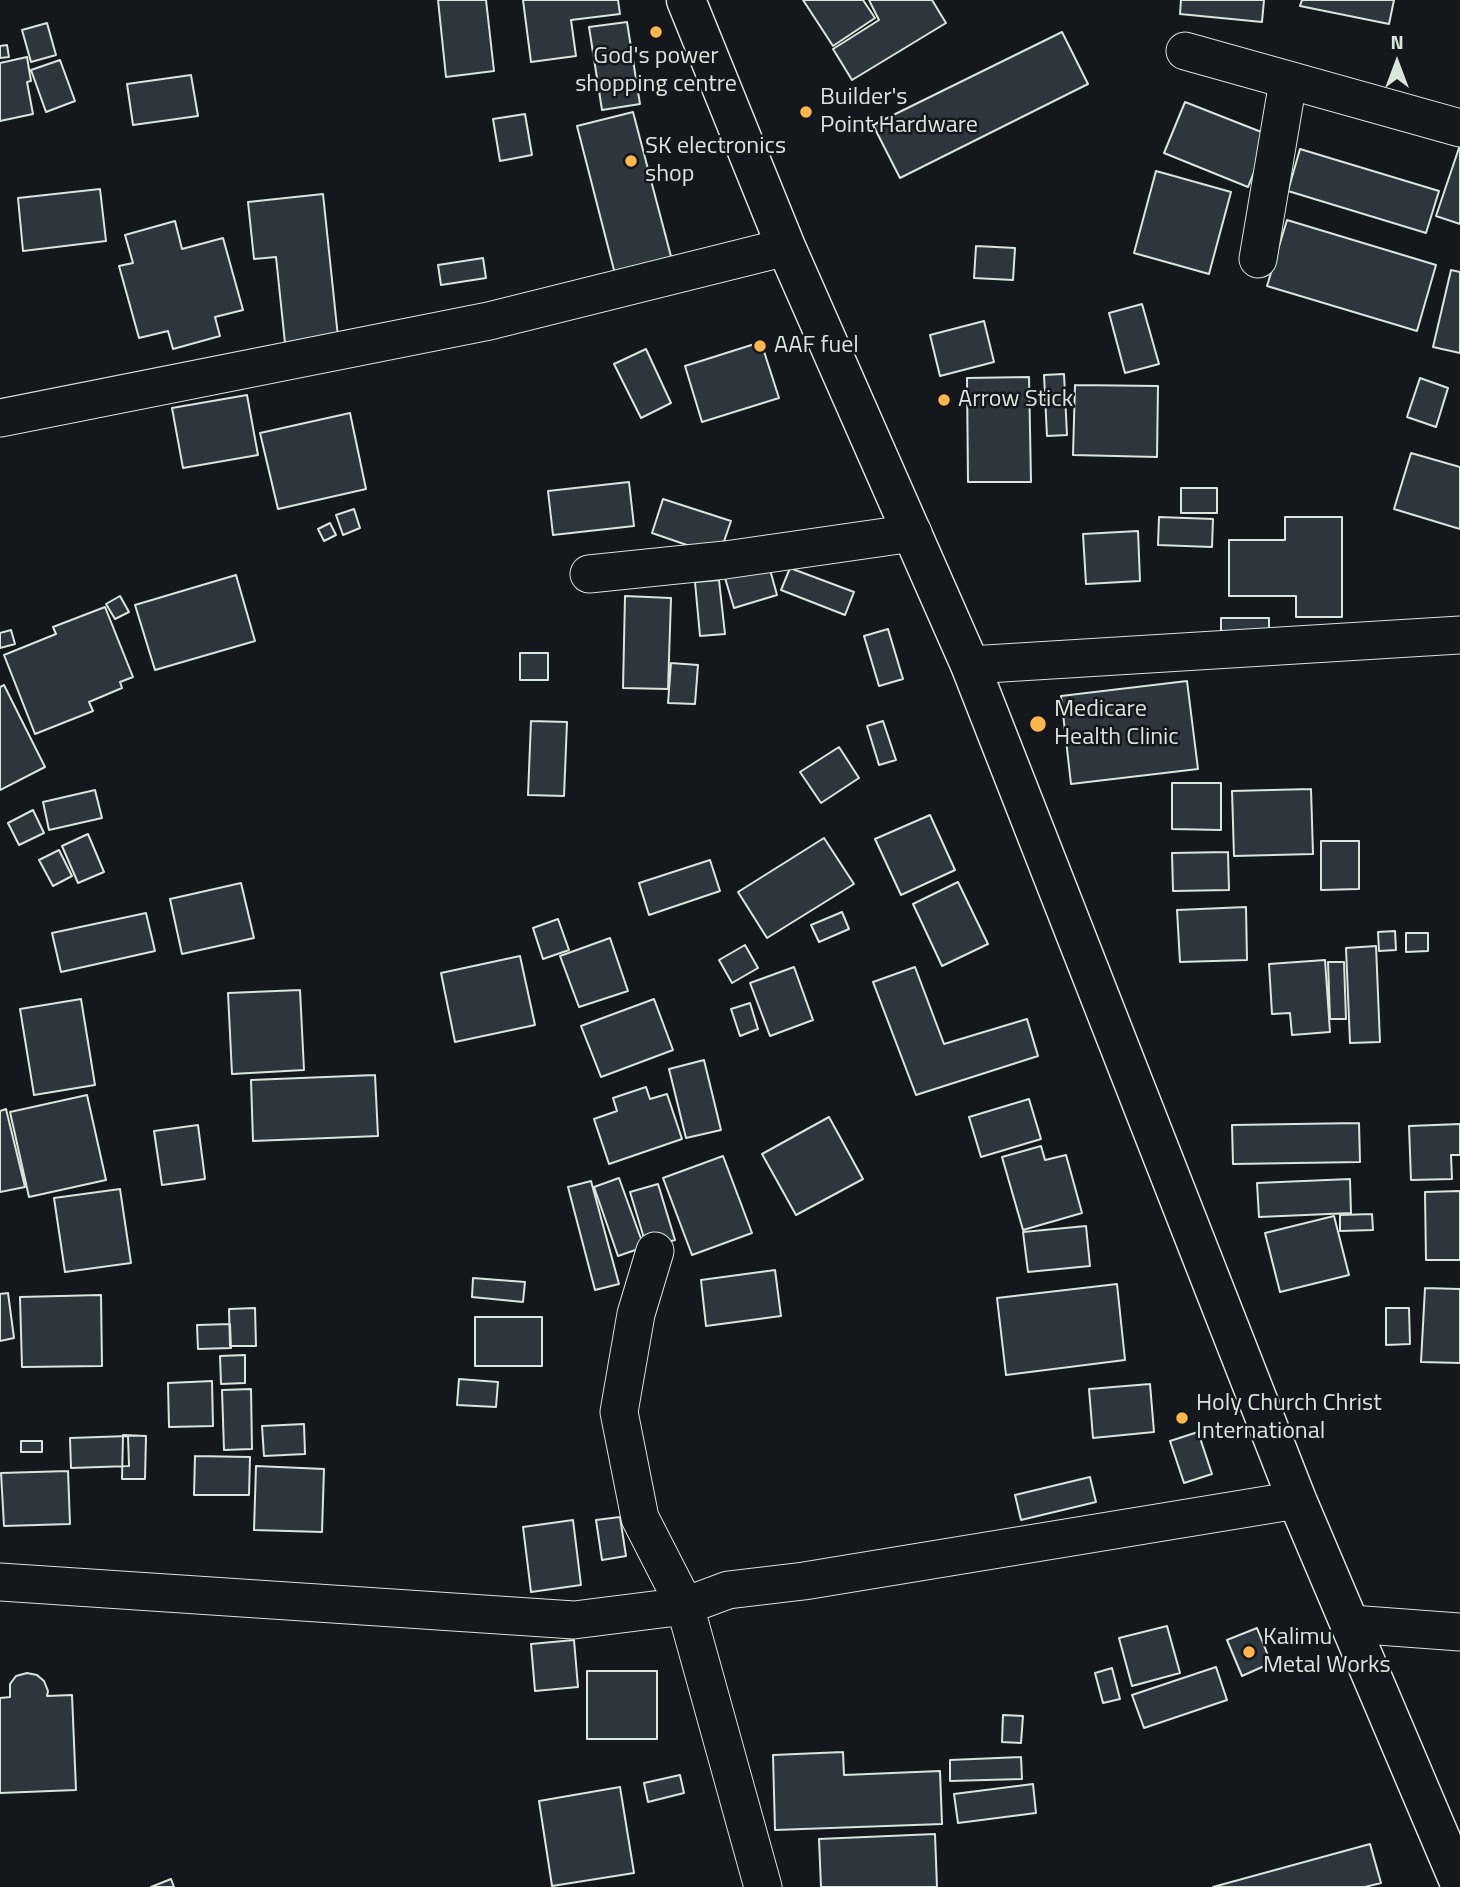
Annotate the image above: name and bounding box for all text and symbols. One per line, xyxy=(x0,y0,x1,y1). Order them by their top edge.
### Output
marker: God's power shopping centre xyxy=(648,24,664,40)
text: N xyxy=(1390,27,1404,56)
north arrow xyxy=(1362,28,1432,98)
place label: God's power shopping centre xyxy=(575,43,737,99)
place label: Builder's Point Hardware xyxy=(820,84,978,140)
marker: Builder's Point Hardware xyxy=(798,104,814,120)
place label: SK electronics shop xyxy=(645,133,786,189)
marker: SK electronics shop xyxy=(623,153,639,169)
place label: AAF fuel xyxy=(774,332,859,360)
marker: AAF fuel xyxy=(752,338,768,354)
place label: Arrow Stick xyxy=(958,386,1073,414)
marker: Arrow Stick xyxy=(936,392,952,408)
place label: Medicare Health Clinic xyxy=(1054,696,1179,752)
marker: Medicare Health Clinic xyxy=(1028,714,1048,734)
place label: Holy Church Christ International xyxy=(1196,1390,1382,1446)
marker: Holy Church Christ International xyxy=(1174,1410,1190,1426)
place label: Kalimu Metal Works xyxy=(1263,1624,1391,1680)
marker: Kalimu Metal Works xyxy=(1241,1644,1257,1660)

